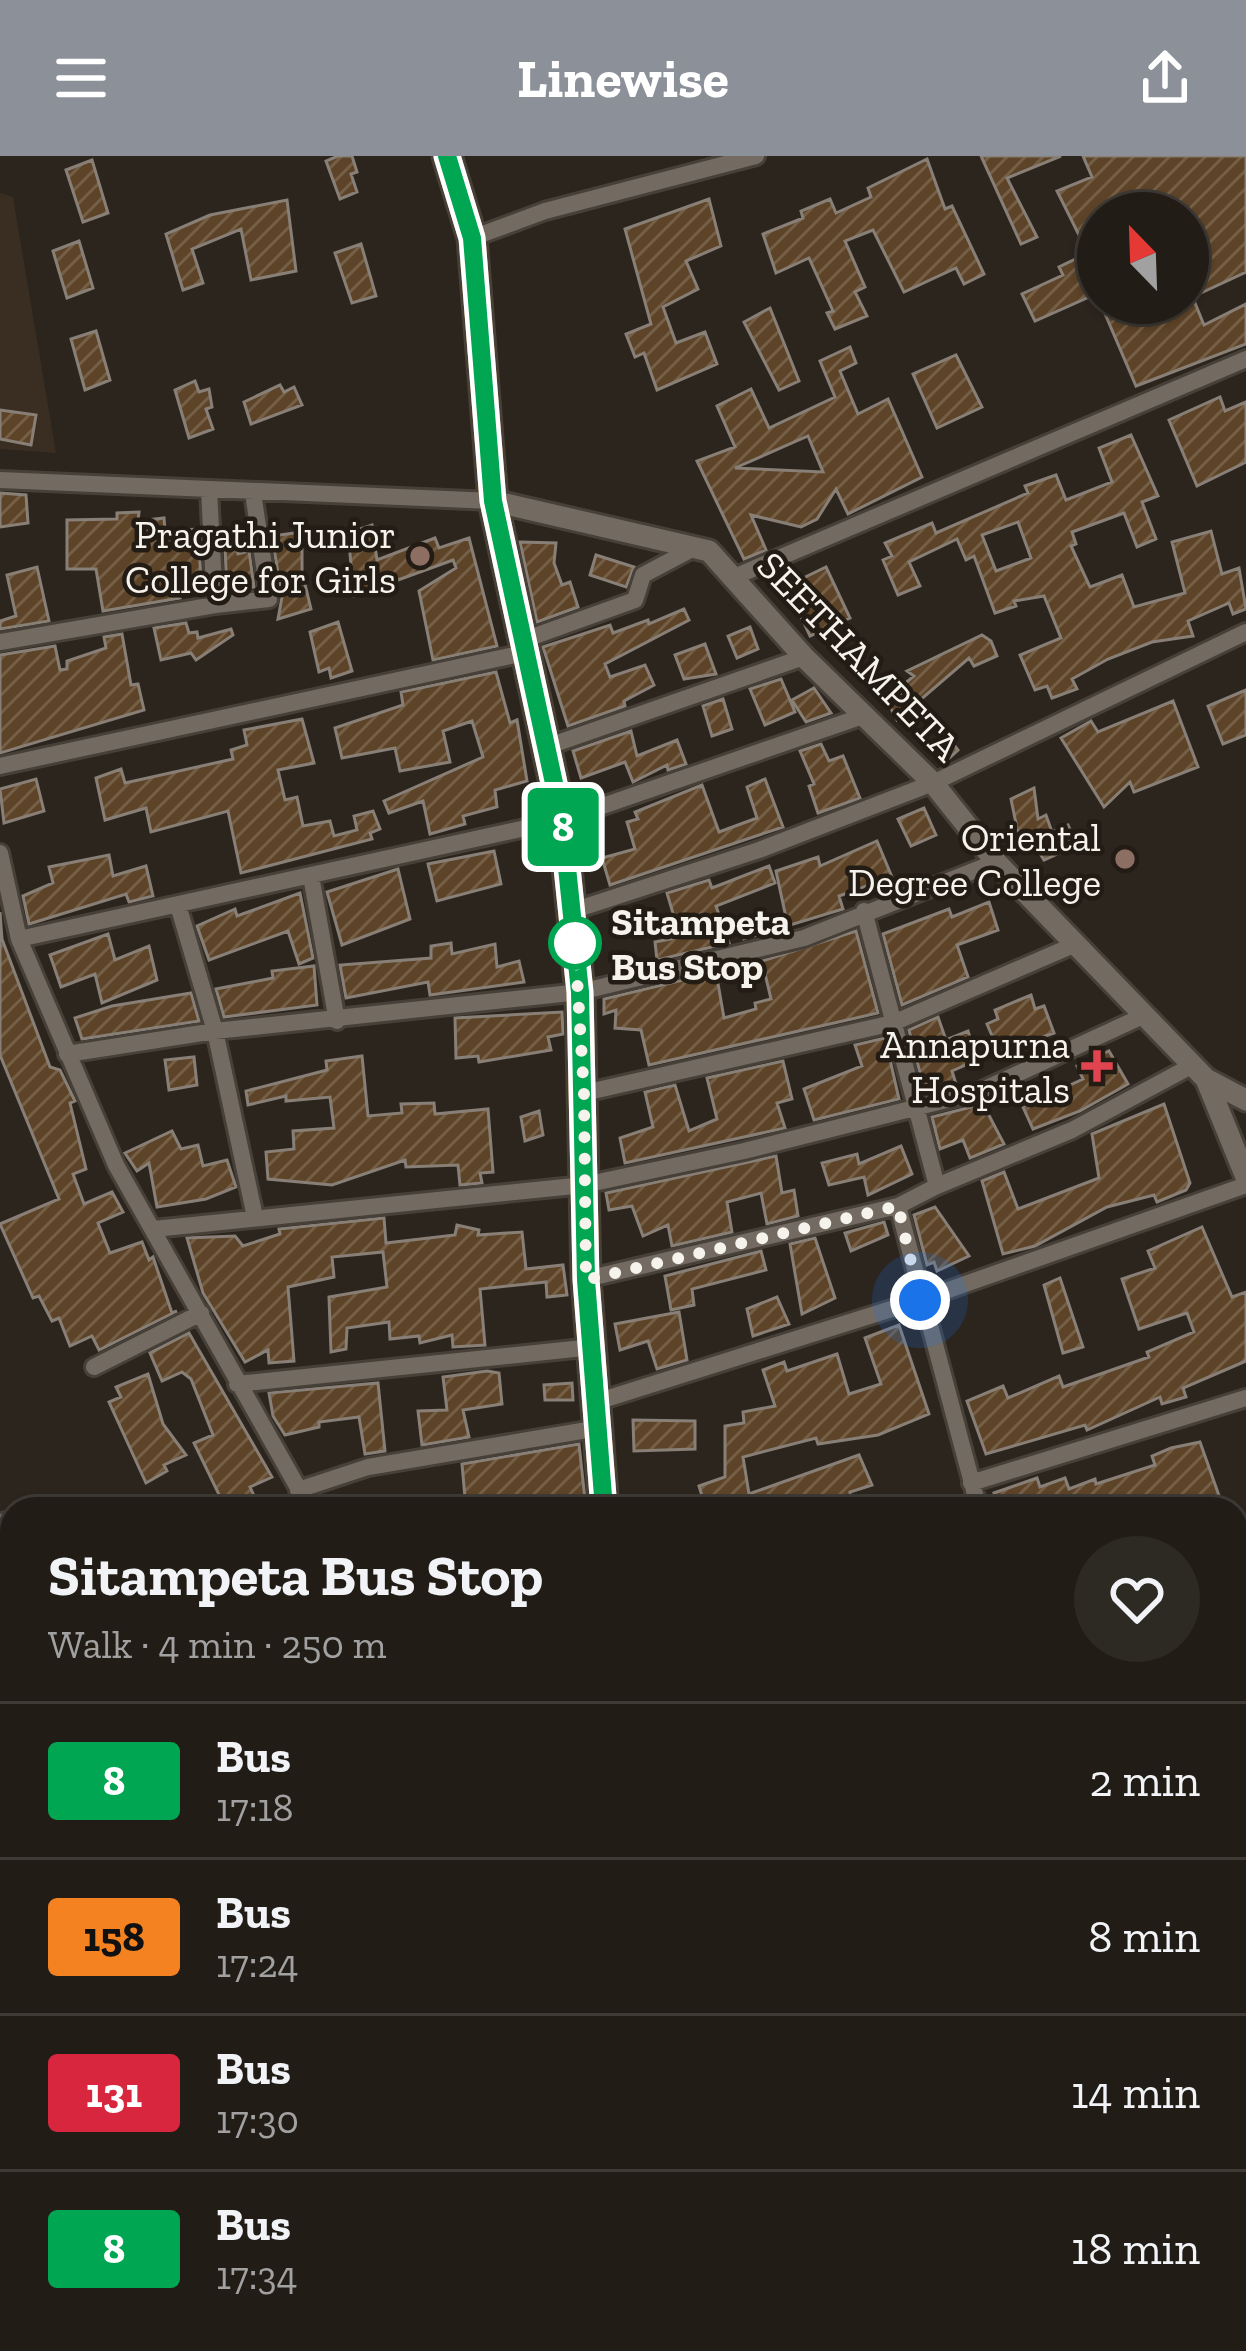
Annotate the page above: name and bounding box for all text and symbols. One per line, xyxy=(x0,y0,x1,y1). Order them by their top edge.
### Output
icon: menu xyxy=(48,45,114,111)
icon: share xyxy=(1132,45,1198,111)
text: Linewise xyxy=(517,46,729,111)
north arrow xyxy=(1077,192,1209,324)
map controls xyxy=(1077,192,1209,324)
place label: Pragathi Junior College for Girls xyxy=(125,511,396,603)
street label: SEETHAMPETA xyxy=(748,542,971,771)
marker: Pragathi Junior College for Girls xyxy=(407,543,433,569)
line badge: 8 xyxy=(524,788,602,866)
text: 8 xyxy=(552,801,574,852)
place label: Oriental Degree College xyxy=(848,814,1101,906)
marker: Oriental Degree College xyxy=(1112,846,1138,872)
place label: Sitampeta Bus Stop xyxy=(611,898,790,990)
marker: Sitampeta Bus Stop xyxy=(550,918,600,968)
place label: Annapurna Hospitals xyxy=(880,1021,1070,1113)
marker: Annapurna Hospitals xyxy=(1081,1050,1113,1082)
your location xyxy=(890,1270,950,1330)
button: heart xyxy=(1074,1536,1200,1662)
text: Sitampeta Bus Stop xyxy=(48,1541,543,1610)
text: Walk · 4 min · 250 m xyxy=(48,1621,387,1668)
text: Bus xyxy=(216,1730,291,1784)
text: 2 min xyxy=(1089,1754,1200,1808)
text: 8 xyxy=(103,1755,125,1806)
text: 17:18 xyxy=(216,1784,293,1831)
text: Bus xyxy=(216,1886,291,1940)
text: 8 min xyxy=(1088,1910,1200,1964)
text: 158 xyxy=(83,1911,145,1962)
text: 17:24 xyxy=(216,1940,299,1987)
text: Bus xyxy=(216,2042,291,2096)
text: 14 min xyxy=(1071,2066,1200,2120)
text: 131 xyxy=(86,2067,142,2118)
text: 17:30 xyxy=(216,2096,299,2143)
text: Bus xyxy=(216,2198,291,2252)
text: 18 min xyxy=(1071,2222,1200,2276)
text: 8 xyxy=(103,2223,125,2274)
text: 17:34 xyxy=(216,2252,298,2299)

